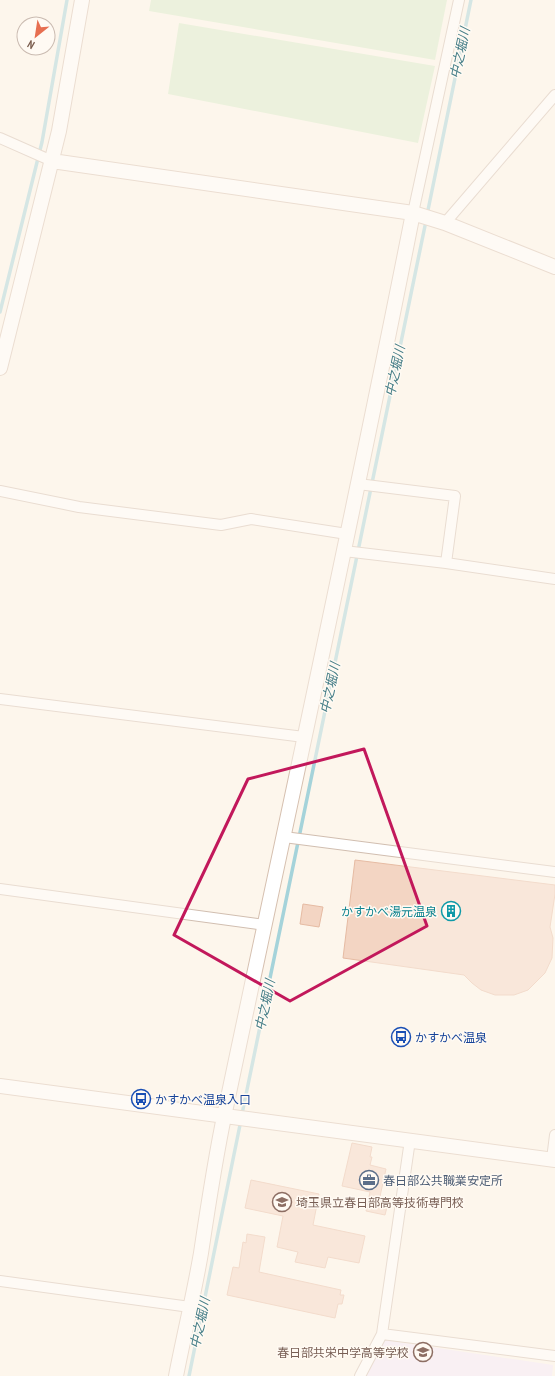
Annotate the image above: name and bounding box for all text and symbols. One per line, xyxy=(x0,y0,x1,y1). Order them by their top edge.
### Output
north arrow xyxy=(16,16,56,56)
water label: 中之堀川 xyxy=(446,24,474,80)
text: N xyxy=(25,37,37,52)
water label: 中之堀川 xyxy=(381,342,409,398)
water label: 中之堀川 xyxy=(316,659,344,715)
building icon: かすかべ湯元温泉 xyxy=(440,900,462,922)
place label: かすかべ湯元温泉 xyxy=(341,904,437,919)
water label: 中之堀川 xyxy=(251,976,279,1032)
bus stop icon: かすかべ温泉 xyxy=(390,1026,412,1048)
place label: かすかべ温泉 xyxy=(415,1030,487,1045)
bus stop icon: かすかべ温泉入口 xyxy=(130,1088,152,1110)
place label: かすかべ温泉入口 xyxy=(155,1092,251,1107)
office icon: 春日部公共職業安定所 xyxy=(358,1169,380,1191)
place label: 春日部公共職業安定所 xyxy=(383,1173,503,1188)
school or university icon: 埼玉県立春日部高等技術専門校 xyxy=(271,1191,293,1213)
place label: 埼玉県立春日部高等技術専門校 xyxy=(296,1195,464,1210)
water label: 中之堀川 xyxy=(186,1294,214,1350)
school or university icon: 春日部共栄中学高等学校 xyxy=(412,1341,434,1363)
place label: 春日部共栄中学高等学校 xyxy=(277,1345,409,1360)

